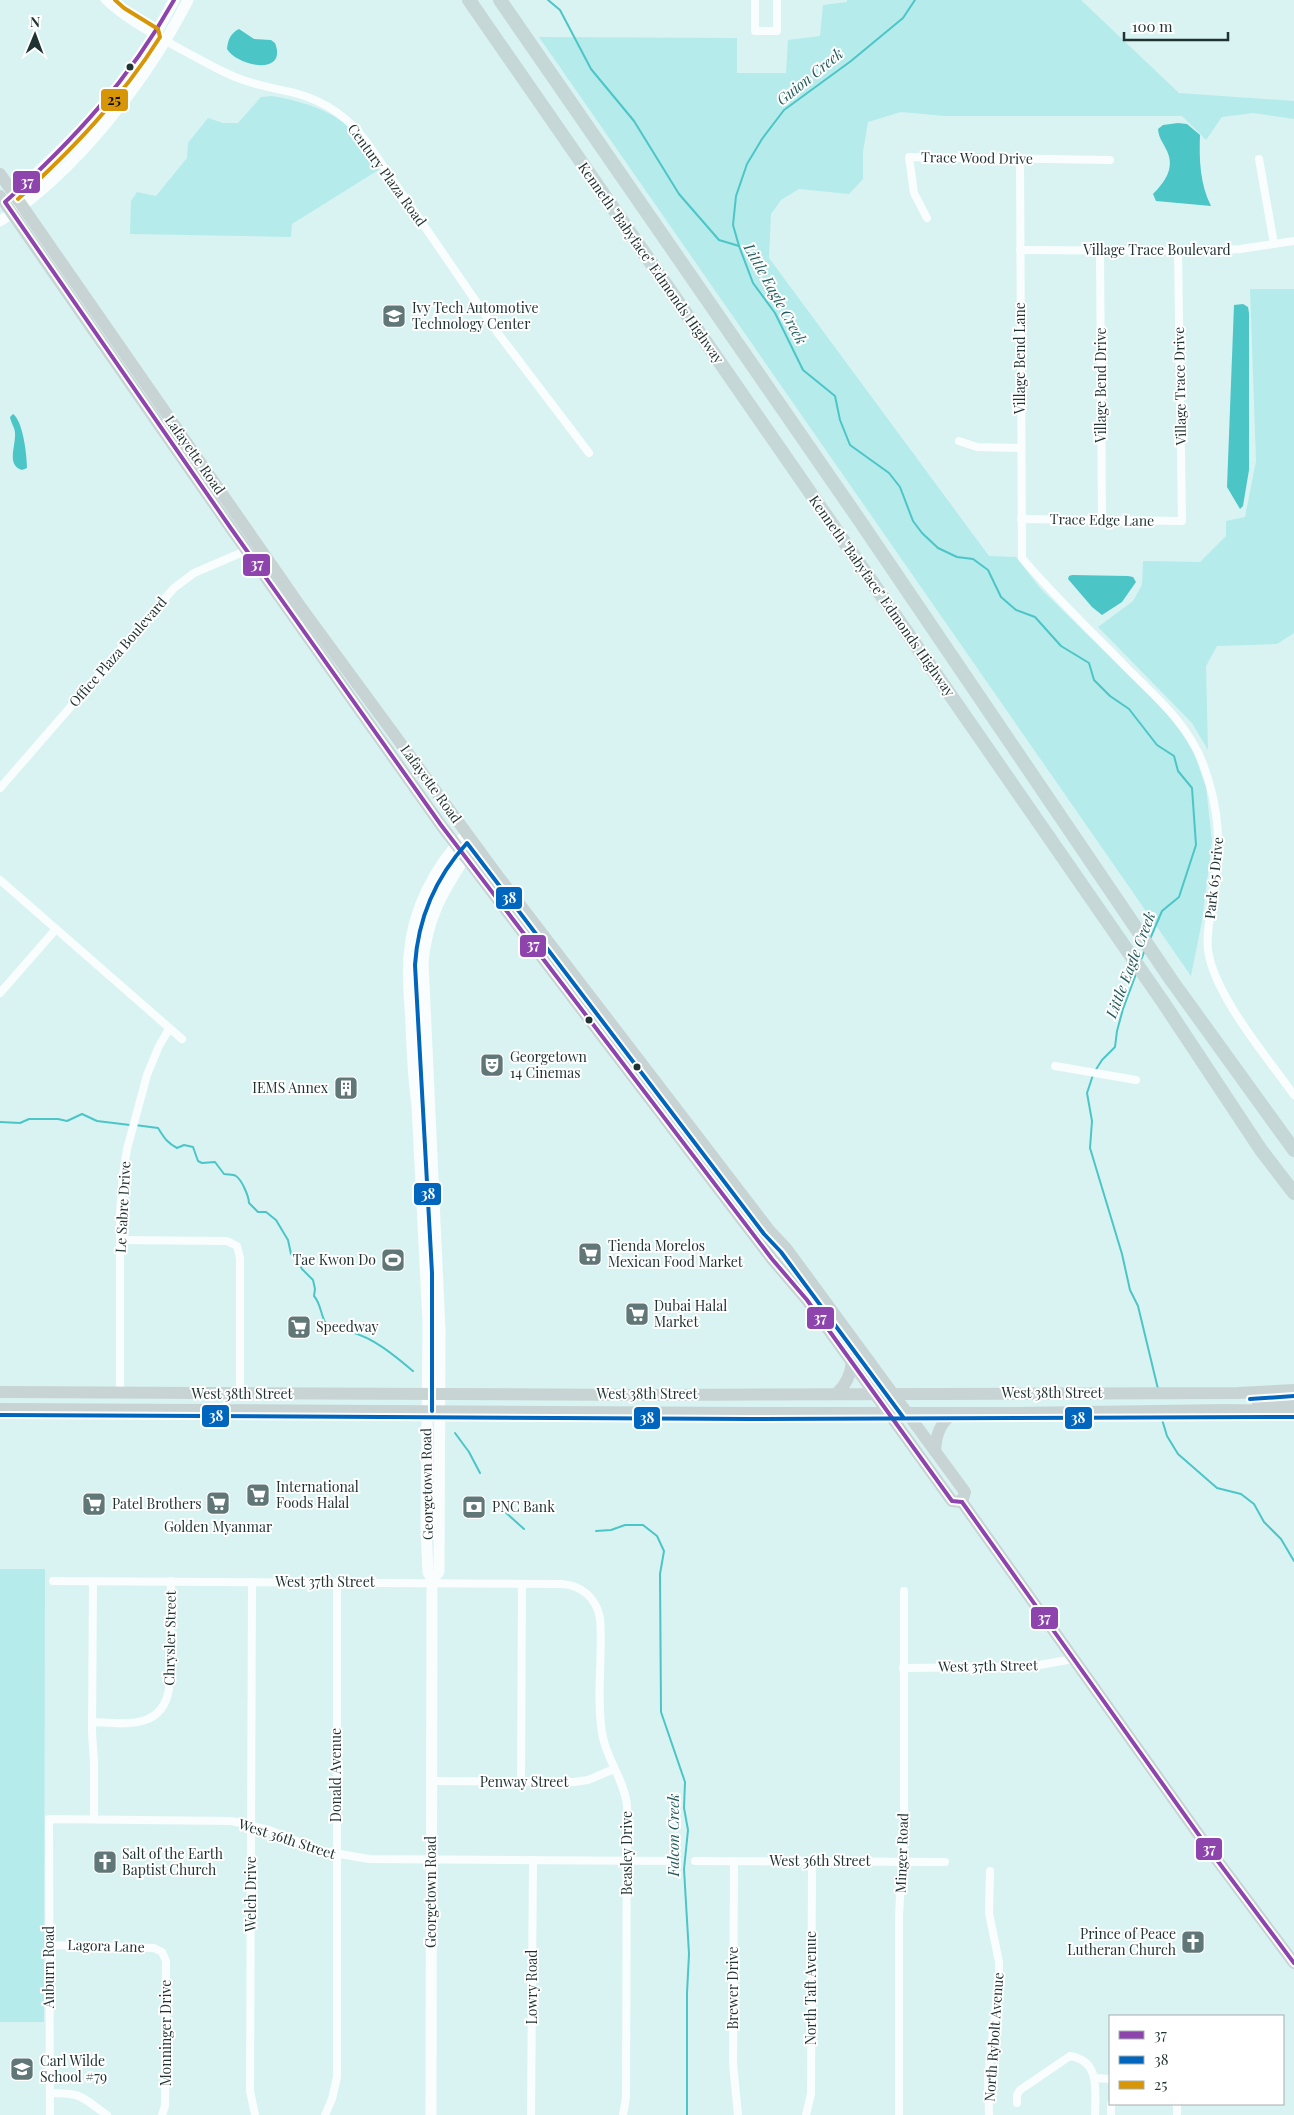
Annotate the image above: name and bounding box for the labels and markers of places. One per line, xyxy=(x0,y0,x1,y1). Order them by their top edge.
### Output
unlabelled marker xyxy=(125,62,135,72)
place label: Ivy Tech Automotive Technology Center xyxy=(412,298,539,333)
school or university icon: Ivy Tech Automotive Technology Center xyxy=(381,303,407,329)
unlabelled marker xyxy=(584,1015,594,1025)
place label: Georgetown 14 Cinemas xyxy=(510,1047,587,1082)
theatre icon: Georgetown 14 Cinemas xyxy=(479,1052,505,1078)
unlabelled marker xyxy=(632,1062,642,1072)
building icon: IEMS Annex xyxy=(333,1075,359,1101)
place label: IEMS Annex xyxy=(252,1078,329,1097)
place label: Tienda Morelos Mexican Food Market xyxy=(608,1236,744,1271)
supermarket icon: Tienda Morelos Mexican Food Market xyxy=(577,1241,603,1267)
sports icon: Tae Kwon Do xyxy=(380,1247,406,1273)
place label: Tae Kwon Do xyxy=(293,1250,376,1269)
place label: Dubai Halal Market xyxy=(654,1296,727,1331)
supermarket icon: Dubai Halal Market xyxy=(624,1301,650,1327)
supermarket icon: Speedway xyxy=(286,1314,312,1340)
place label: Speedway xyxy=(316,1317,379,1336)
place label: International Foods Halal xyxy=(276,1477,359,1512)
supermarket icon: International Foods Halal xyxy=(245,1482,271,1508)
supermarket icon: Golden Myanmar xyxy=(205,1490,231,1516)
supermarket icon: Patel Brothers xyxy=(81,1491,107,1517)
place label: Patel Brothers xyxy=(112,1494,202,1513)
bank icon: PNC Bank xyxy=(461,1494,487,1520)
place label: PNC Bank xyxy=(492,1497,555,1516)
place label: Golden Myanmar xyxy=(164,1517,273,1536)
place label: Salt of the Earth Baptist Church xyxy=(122,1844,224,1879)
church icon: Salt of the Earth Baptist Church xyxy=(92,1849,118,1875)
place label: Prince of Peace Lutheran Church xyxy=(1067,1924,1177,1959)
church icon: Prince of Peace Lutheran Church xyxy=(1180,1929,1206,1955)
place label: Carl Wilde School #79 xyxy=(40,2051,107,2086)
school or university icon: Carl Wilde School #79 xyxy=(9,2056,35,2082)

